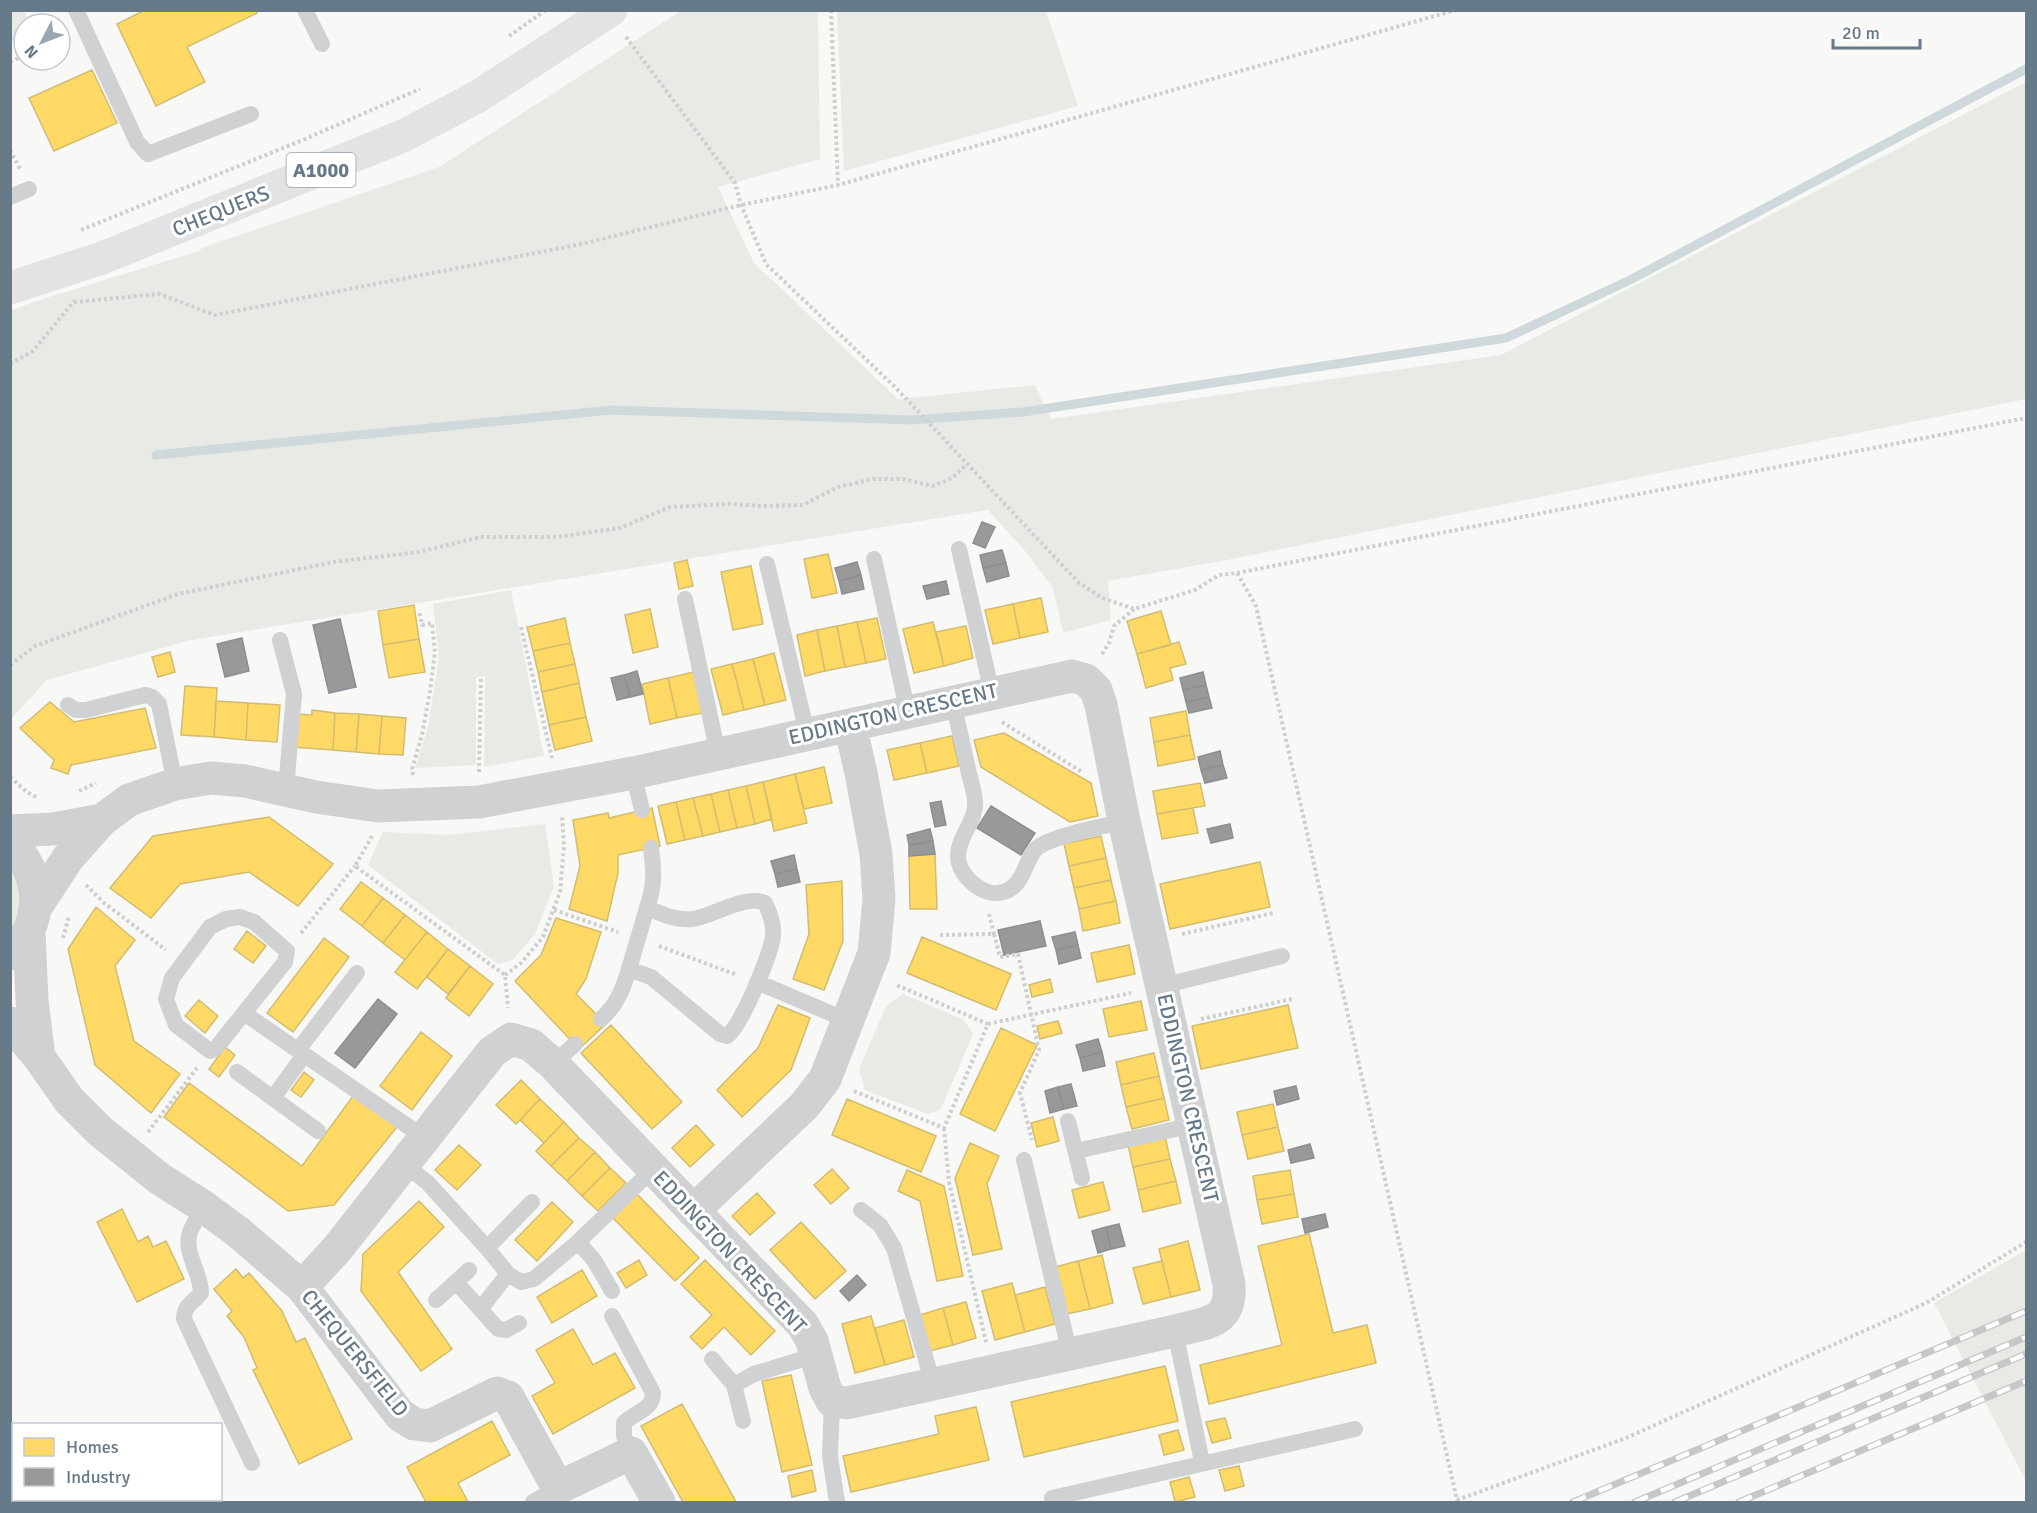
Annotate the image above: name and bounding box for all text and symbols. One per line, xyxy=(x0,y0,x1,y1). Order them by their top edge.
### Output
north arrow xyxy=(12,12,72,72)
scale bar xyxy=(1833,12,1920,50)
text: 20 m xyxy=(1842,22,1880,44)
text: N xyxy=(20,41,43,62)
road number: A1000 xyxy=(286,153,356,187)
street label: CHEQUERS xyxy=(169,180,273,242)
street label: EDDINGTON CRESCENT xyxy=(786,677,1001,751)
street label: EDDINGTON CRESCENT xyxy=(1151,991,1225,1206)
street label: EDDINGTON CRESCENT xyxy=(648,1165,813,1339)
street label: CHEQUERSFIELD xyxy=(296,1284,414,1422)
legend xyxy=(12,1423,222,1501)
text: Homes xyxy=(66,1436,119,1458)
text: Industry xyxy=(66,1466,131,1488)

